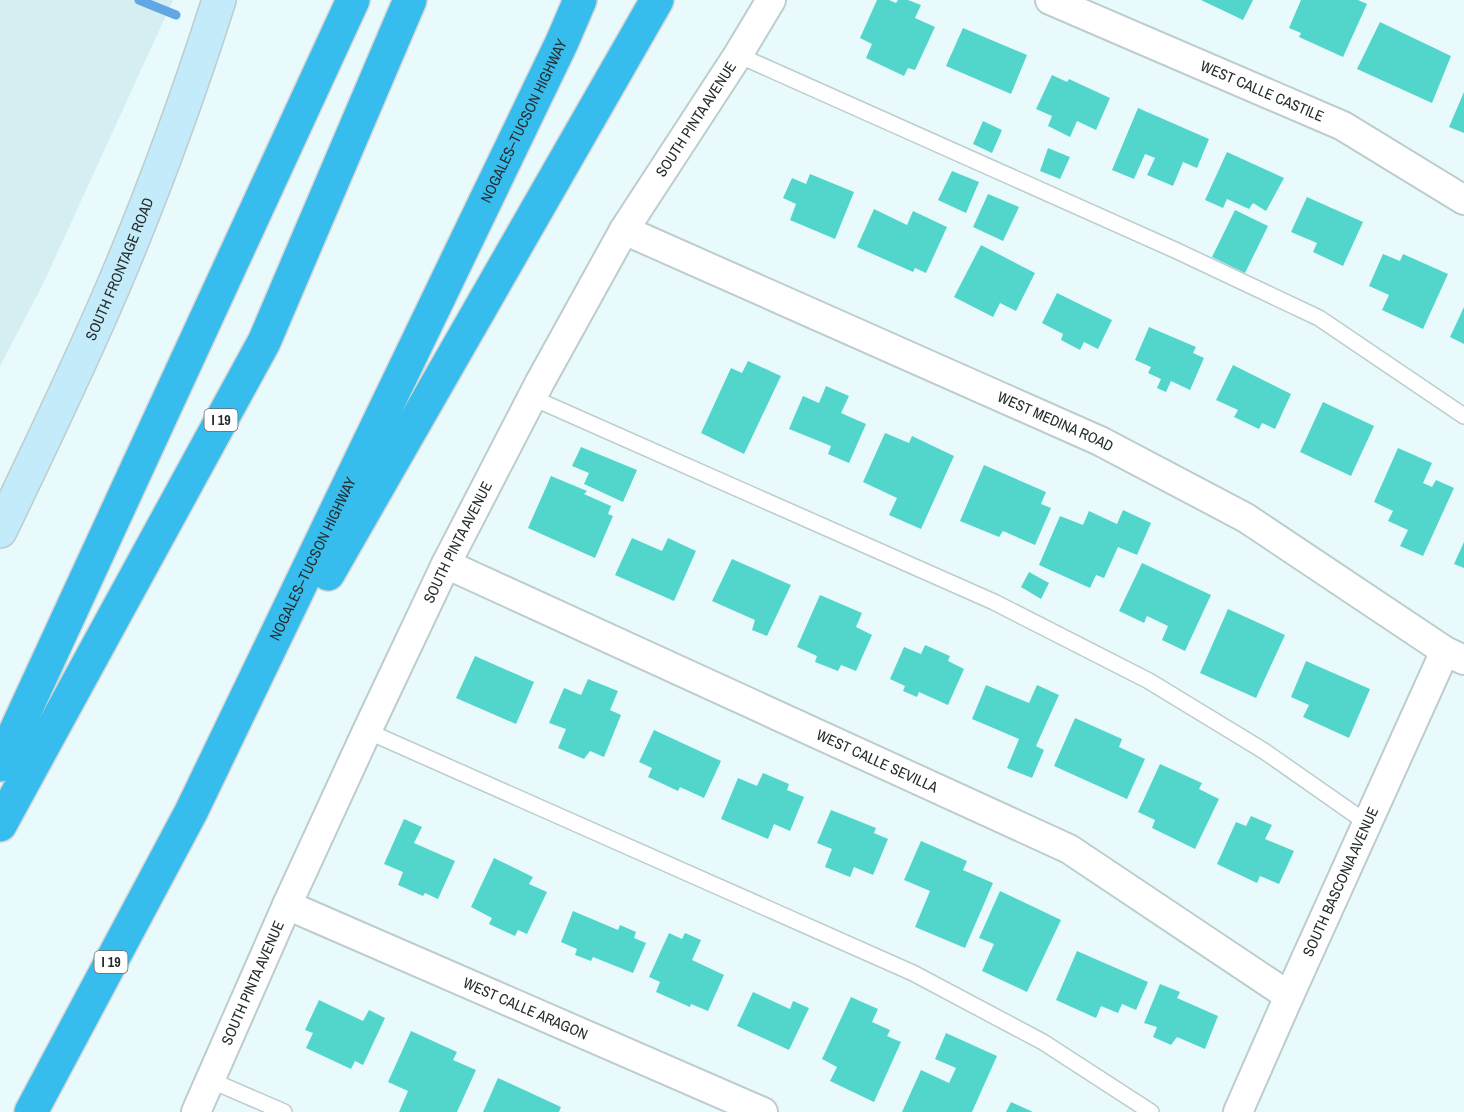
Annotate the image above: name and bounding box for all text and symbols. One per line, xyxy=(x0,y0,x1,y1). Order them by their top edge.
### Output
street label: NOGALES–TUCSON HIGHWAY xyxy=(475,35,572,206)
street label: WEST CALLE CASTILE xyxy=(1197,55,1327,127)
street label: SOUTH PINTA AVENUE xyxy=(650,57,741,181)
street label: SOUTH FRONTAGE ROAD xyxy=(80,194,158,344)
street label: WEST MEDINA ROAD xyxy=(994,386,1117,456)
road number: I 19 xyxy=(204,409,238,431)
street label: NOGALES–TUCSON HIGHWAY xyxy=(264,473,361,644)
street label: SOUTH PINTA AVENUE xyxy=(418,478,497,606)
street label: WEST CALLE SEVILLA xyxy=(813,724,942,798)
street label: SOUTH BASCONIA AVENUE xyxy=(1297,804,1383,960)
street label: SOUTH PINTA AVENUE xyxy=(216,917,289,1048)
road number: I 19 xyxy=(94,951,128,973)
street label: WEST CALLE ARAGON xyxy=(460,972,591,1045)

